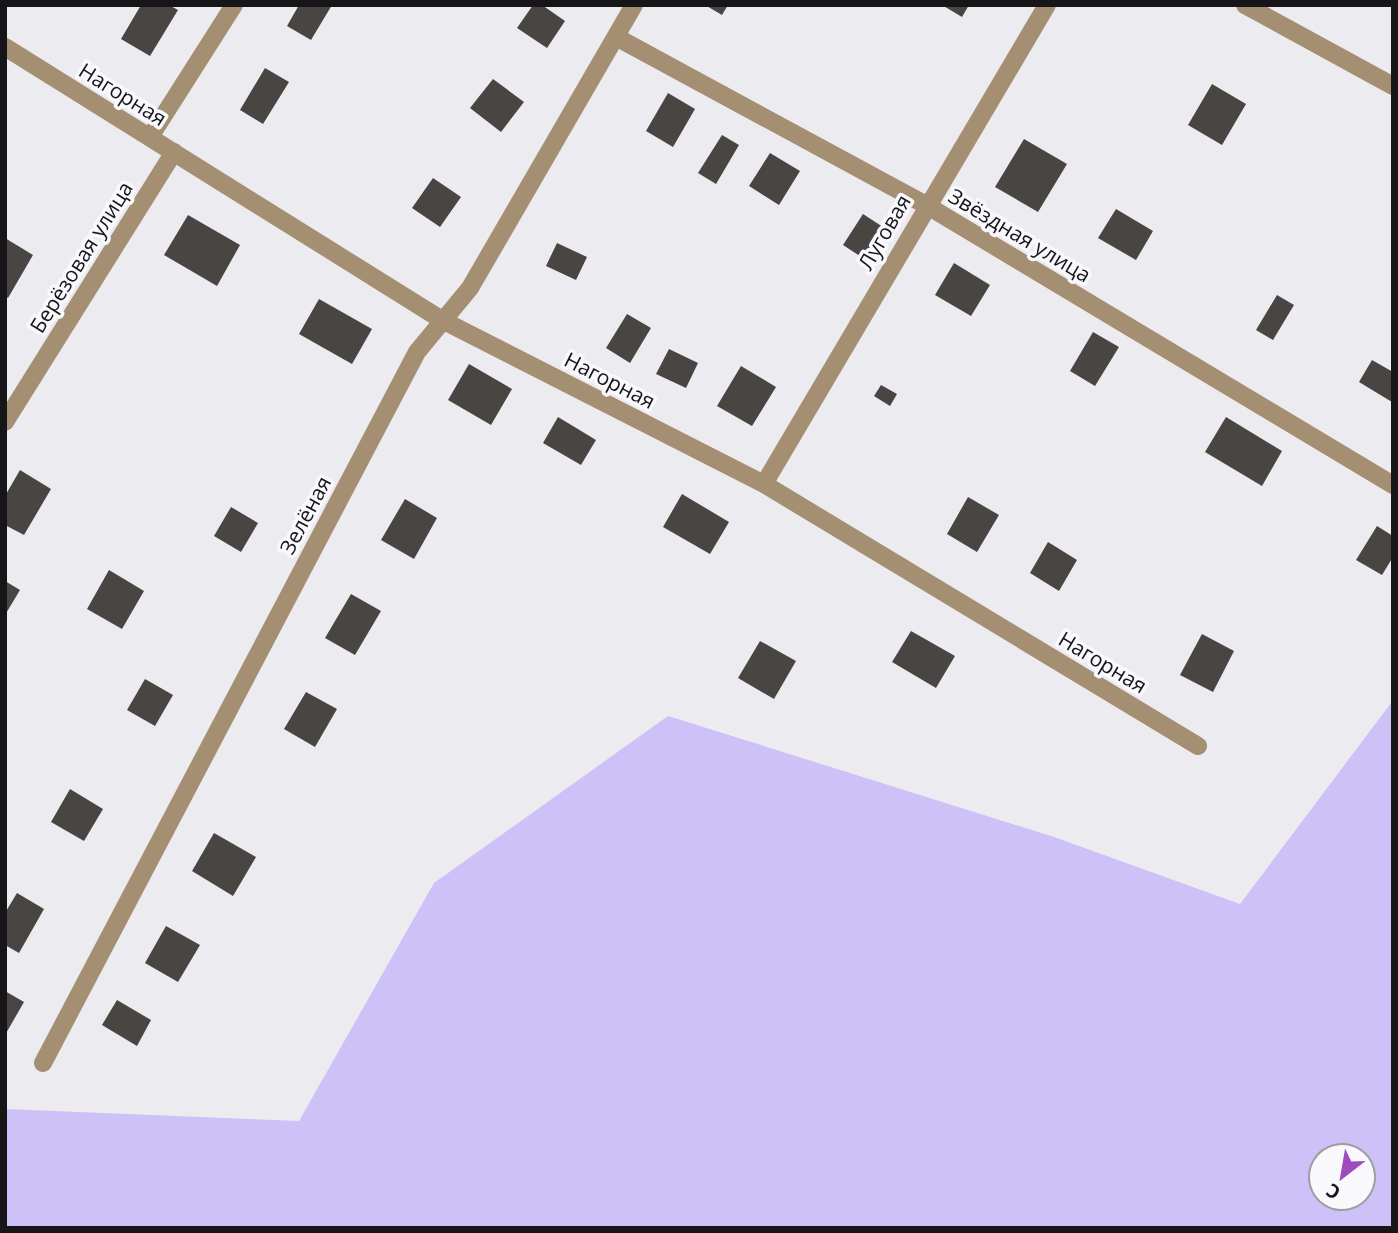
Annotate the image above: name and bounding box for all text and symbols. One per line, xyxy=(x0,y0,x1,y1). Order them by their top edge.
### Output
street label: Нагорная xyxy=(74,56,172,132)
street label: Берёзовая улица xyxy=(23,176,139,338)
street label: Звёздная улица xyxy=(944,182,1096,288)
street label: Луговая xyxy=(851,189,917,275)
street label: Нагорная xyxy=(560,345,660,415)
street label: Зелёная xyxy=(273,471,337,559)
street label: Нагорная xyxy=(1054,625,1152,699)
north arrow xyxy=(1307,1142,1377,1212)
text: С xyxy=(1321,1177,1345,1206)

